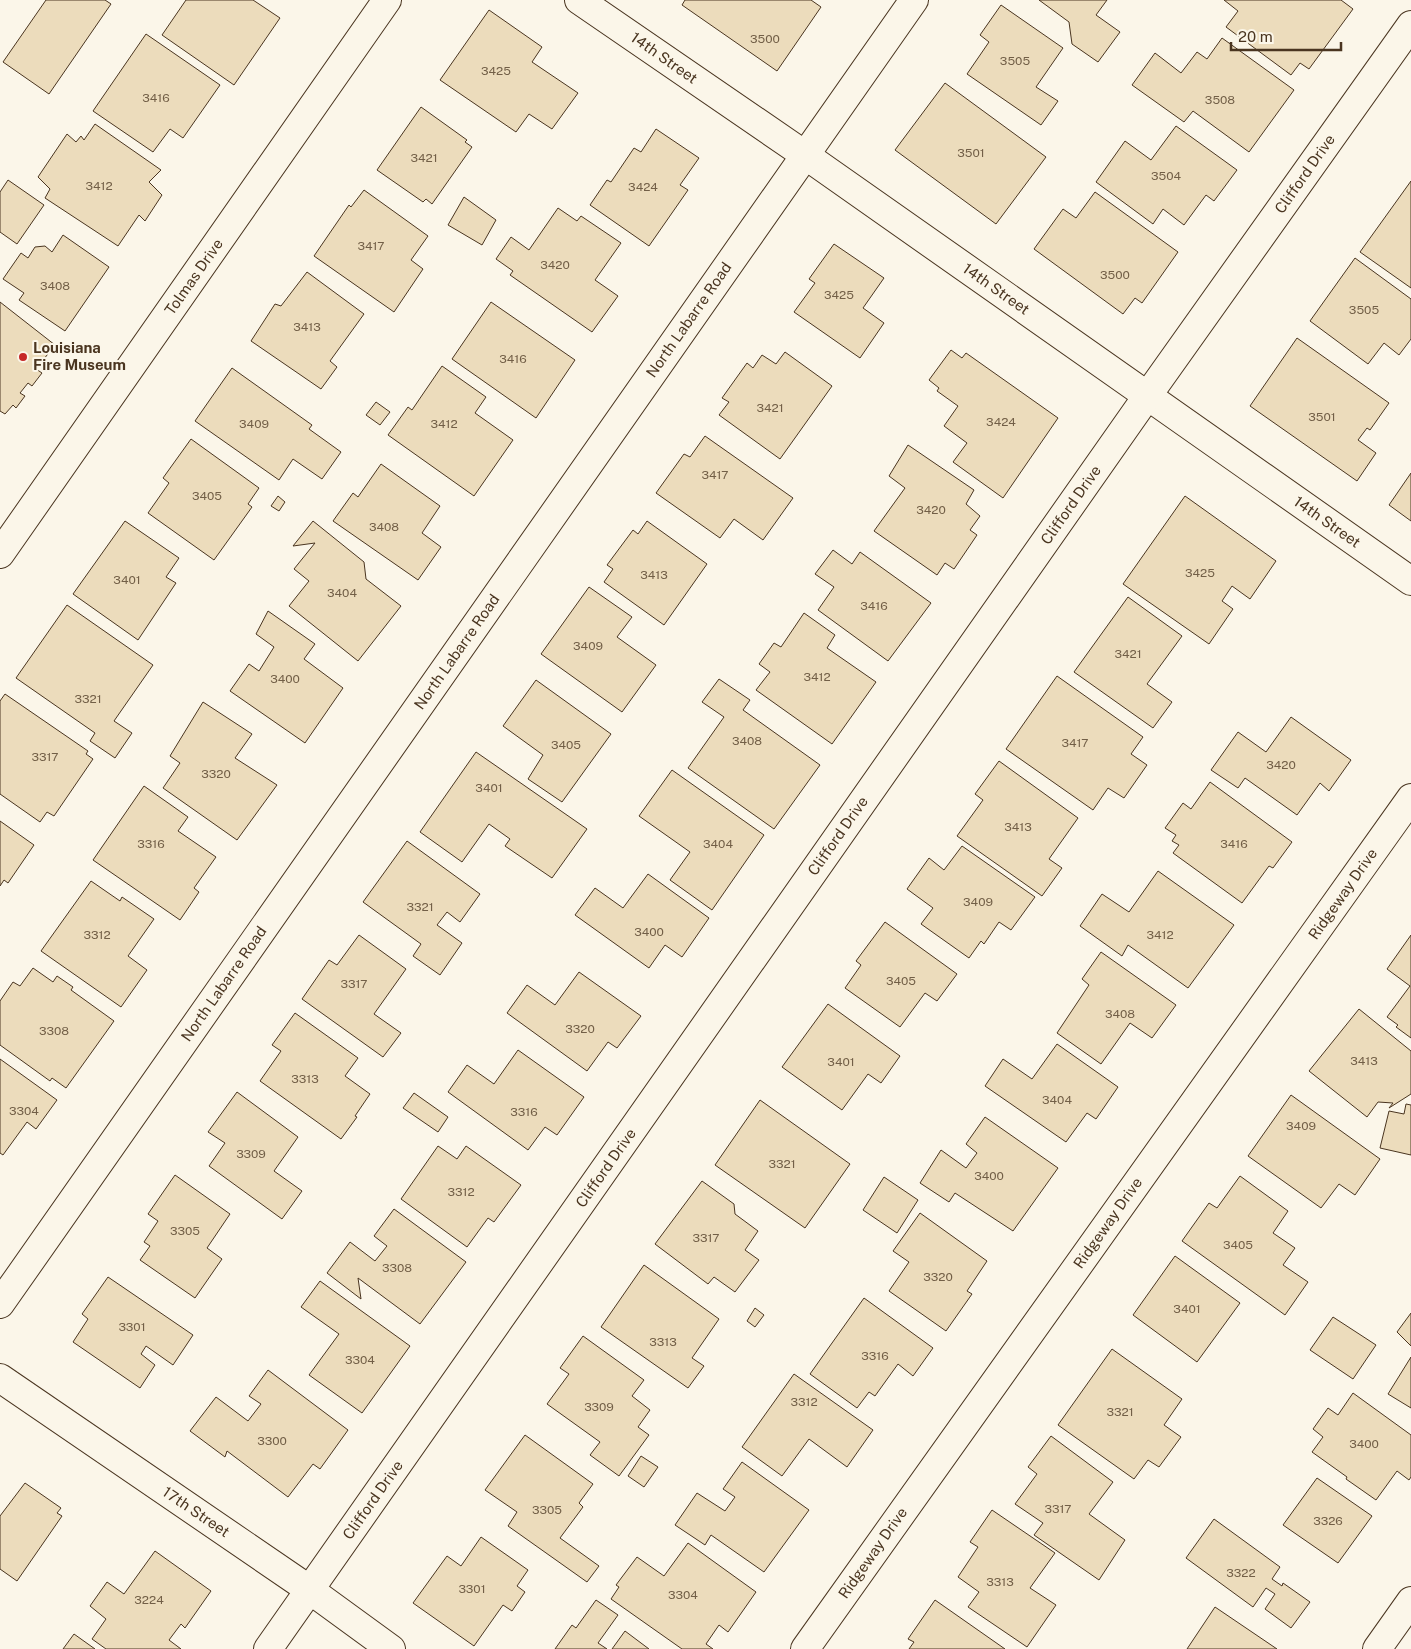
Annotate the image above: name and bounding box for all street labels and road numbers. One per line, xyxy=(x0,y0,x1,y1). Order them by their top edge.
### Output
street label: 14th Street xyxy=(628,28,701,87)
street label: Clifford Drive xyxy=(1271,131,1338,217)
street label: Tolmas Drive xyxy=(161,235,226,318)
street label: North Labarre Road xyxy=(642,259,735,380)
street label: 14th Street xyxy=(960,259,1033,318)
street label: Clifford Drive xyxy=(1037,462,1104,548)
street label: 14th Street xyxy=(1291,492,1364,551)
street label: North Labarre Road xyxy=(410,591,503,712)
street label: Clifford Drive xyxy=(804,793,871,879)
street label: Ridgeway Drive xyxy=(1305,845,1380,943)
street label: North Labarre Road xyxy=(177,923,270,1044)
street label: Clifford Drive xyxy=(572,1125,639,1211)
street label: Ridgeway Drive xyxy=(1070,1174,1145,1272)
street label: Clifford Drive xyxy=(339,1457,406,1543)
street label: 17th Street xyxy=(160,1483,233,1540)
street label: Ridgeway Drive xyxy=(835,1504,910,1602)

